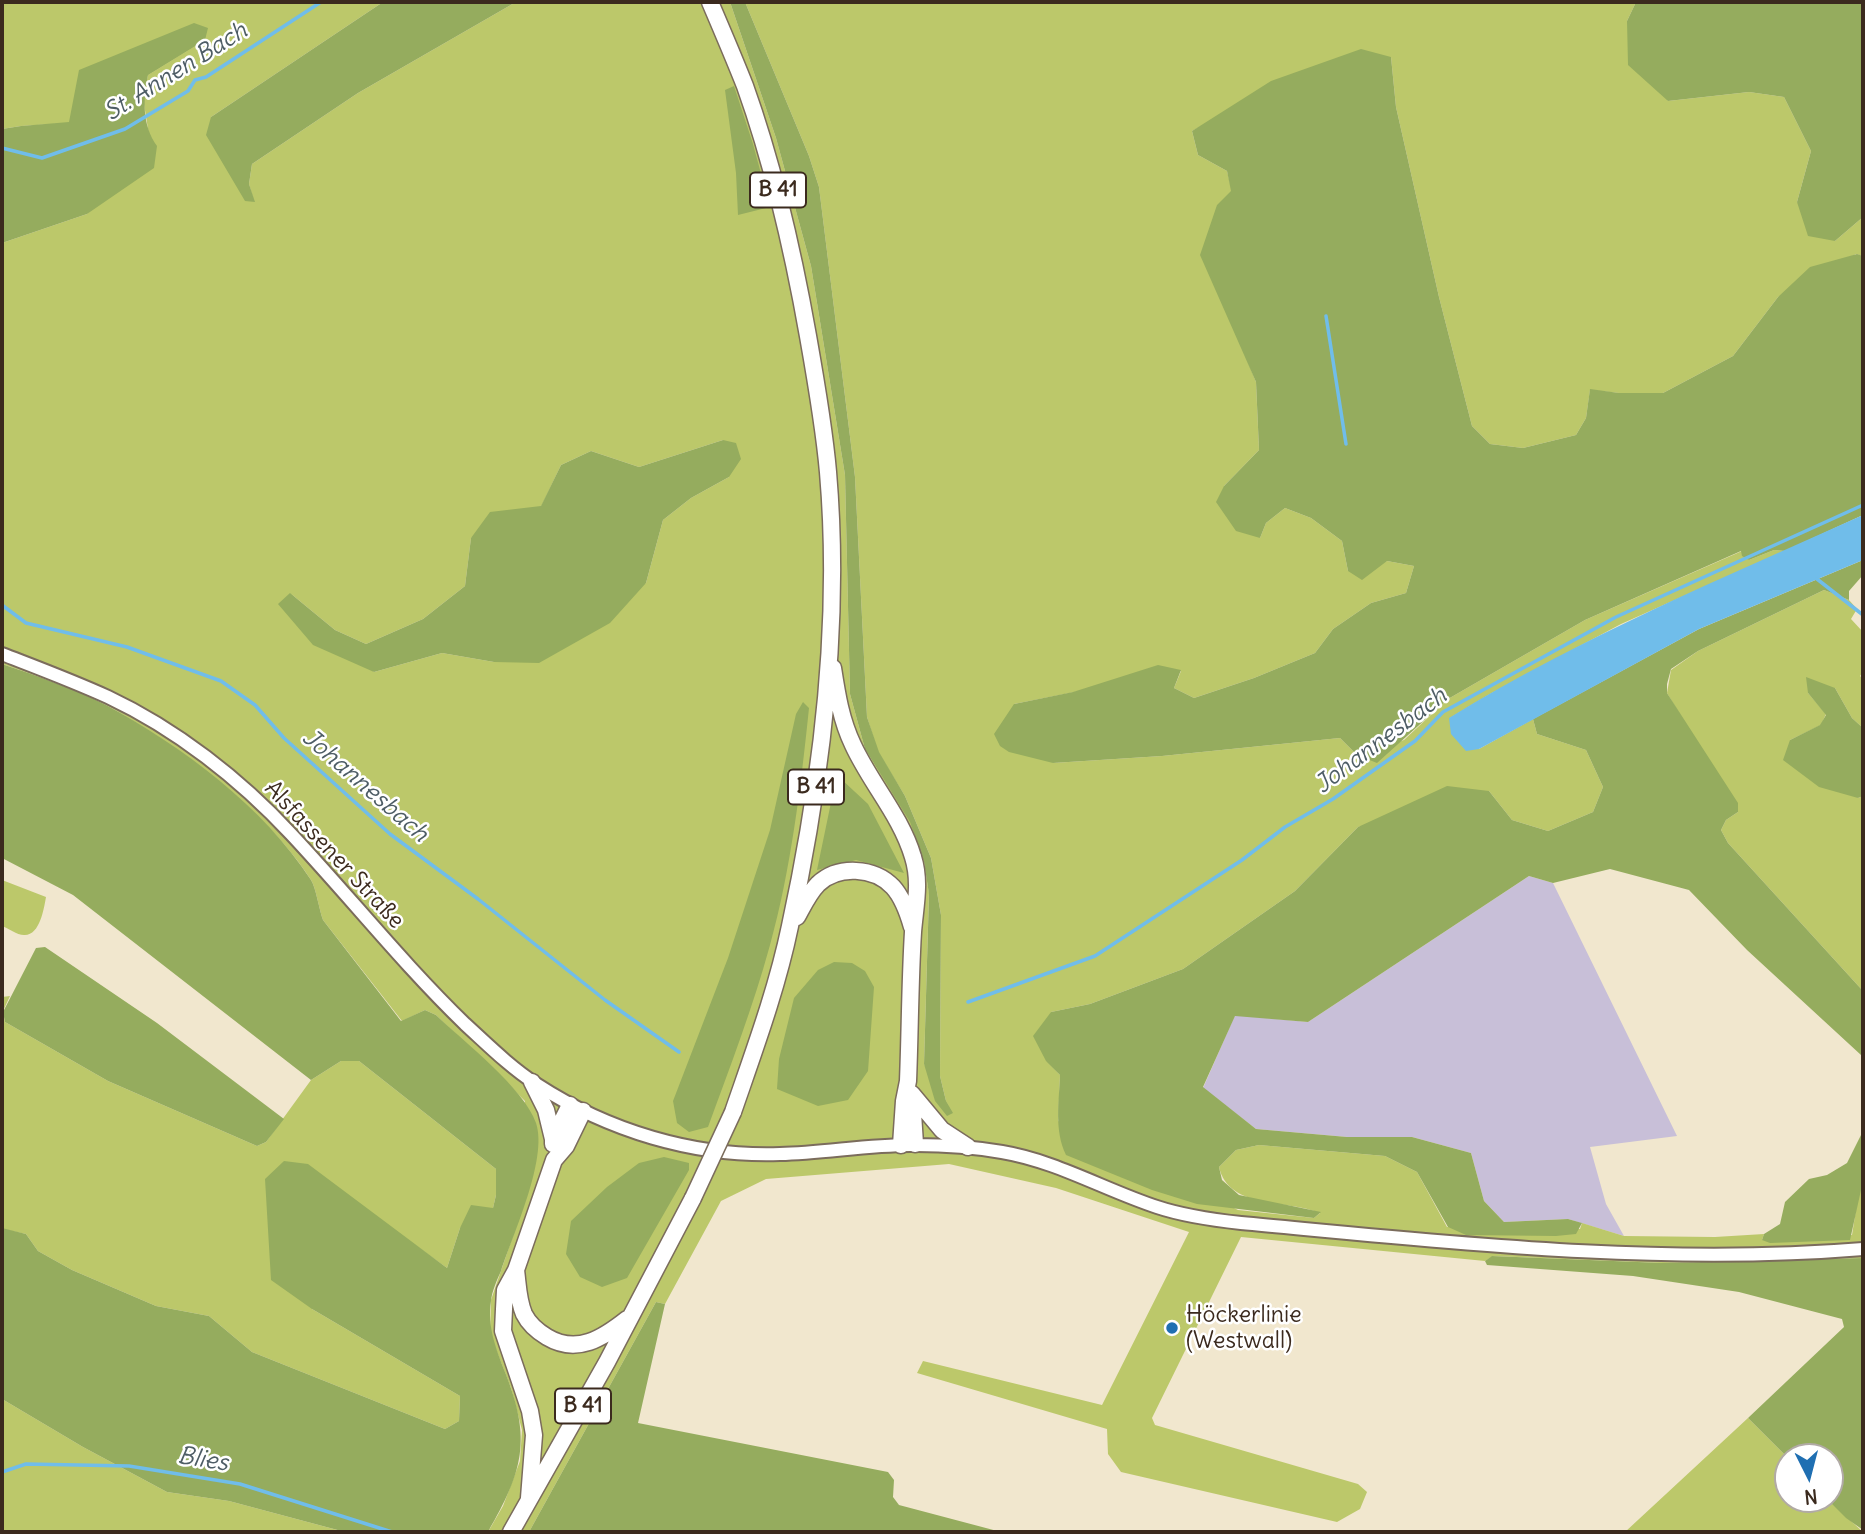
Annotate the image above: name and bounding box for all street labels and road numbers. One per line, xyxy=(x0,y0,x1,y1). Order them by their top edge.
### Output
road number: B 41 xyxy=(750,172,806,208)
road number: B 41 xyxy=(788,770,844,804)
street label: Alsfassener Straße xyxy=(258,775,410,935)
road number: B 41 xyxy=(555,1388,611,1424)

